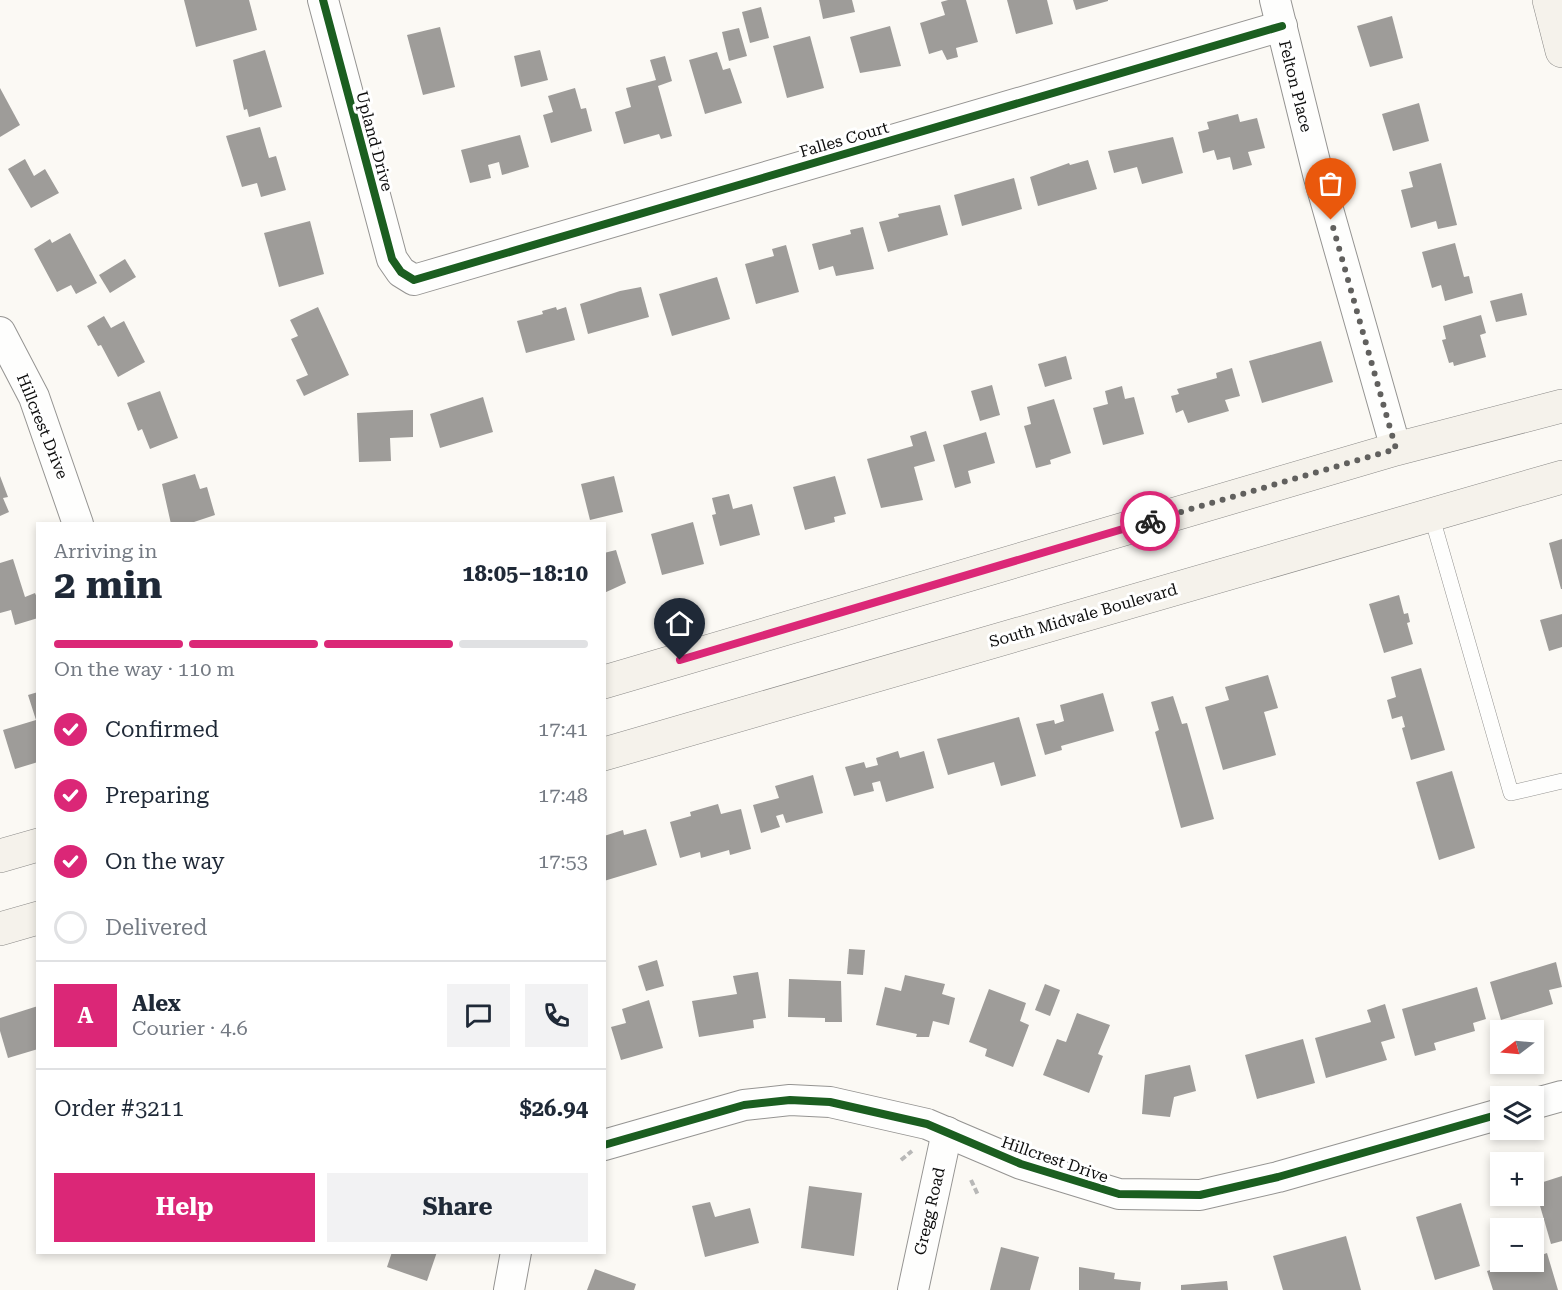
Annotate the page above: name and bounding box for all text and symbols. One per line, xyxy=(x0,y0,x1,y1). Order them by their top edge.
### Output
street label: Felton Place xyxy=(1275,38,1316,134)
street label: Upland Drive xyxy=(352,89,397,194)
street label: Falles Court xyxy=(797,118,891,161)
pin xyxy=(1305,158,1356,220)
icon: bag xyxy=(1314,167,1347,200)
street label: Hillcrest Drive xyxy=(13,371,72,482)
courier xyxy=(1120,491,1180,551)
icon: bike xyxy=(1134,505,1167,538)
text: Arriving in xyxy=(54,539,157,563)
text: 18:05–18:10 xyxy=(462,561,588,586)
text: 2 min xyxy=(54,562,162,608)
street label: South Midvale Boulevard xyxy=(987,579,1179,651)
pin xyxy=(654,598,705,660)
icon: home xyxy=(663,607,696,640)
text: On the way · 110 m xyxy=(54,657,235,681)
icon: check xyxy=(54,713,87,746)
text: Confirmed xyxy=(105,717,219,742)
text: 17:41 xyxy=(538,717,588,741)
icon: check xyxy=(54,779,87,812)
text: Preparing xyxy=(105,783,209,808)
text: 17:48 xyxy=(538,783,588,807)
icon: check xyxy=(54,845,87,878)
text: On the way xyxy=(105,849,225,874)
text: 17:53 xyxy=(538,849,588,873)
text: Delivered xyxy=(105,915,207,940)
button: chat xyxy=(447,984,510,1047)
button: phone xyxy=(525,984,588,1047)
text: Alex xyxy=(132,991,181,1016)
text: A xyxy=(78,1003,93,1028)
text: Courier · 4.6 xyxy=(132,1016,248,1040)
north arrow xyxy=(1490,1020,1544,1074)
map controls xyxy=(1490,1020,1544,1272)
button: layers xyxy=(1490,1086,1544,1140)
text: Order #3211 xyxy=(54,1096,184,1121)
text: $26.94 xyxy=(519,1096,588,1121)
street label: Hillcrest Drive xyxy=(999,1132,1111,1187)
button: + xyxy=(1490,1152,1544,1206)
street label: Gregg Road xyxy=(910,1165,949,1257)
button: Help xyxy=(54,1173,315,1242)
button: Share xyxy=(327,1173,588,1242)
button: − xyxy=(1490,1218,1544,1272)

